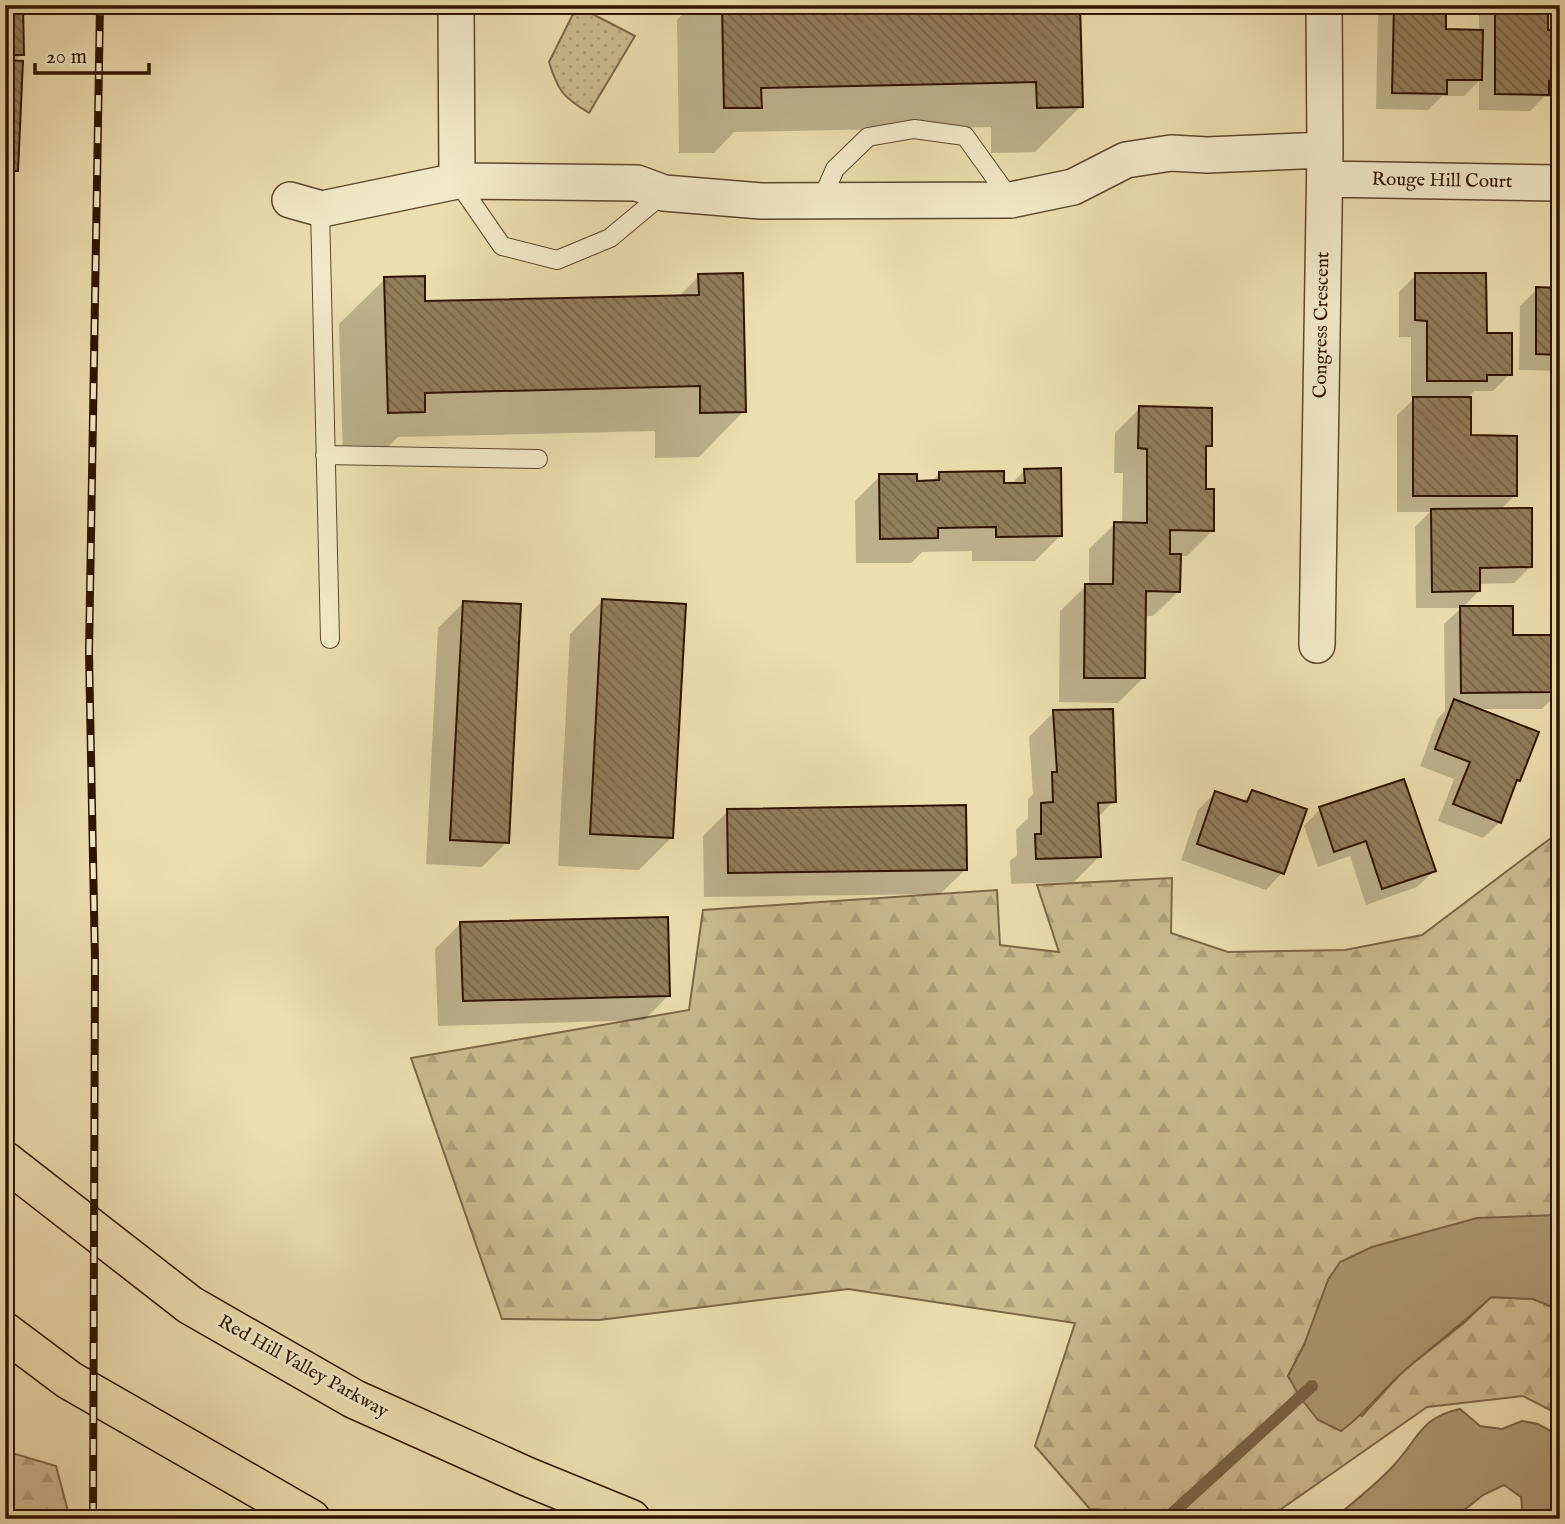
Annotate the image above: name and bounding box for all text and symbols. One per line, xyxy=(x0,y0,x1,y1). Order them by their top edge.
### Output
scale bar xyxy=(35,32,149,76)
text: 20 m xyxy=(46,44,87,71)
street label: Rouge Hill Court xyxy=(1371,168,1513,194)
street label: Congress Crescent xyxy=(1309,251,1335,399)
street label: Red Hill Valley Parkway xyxy=(214,1310,393,1424)

